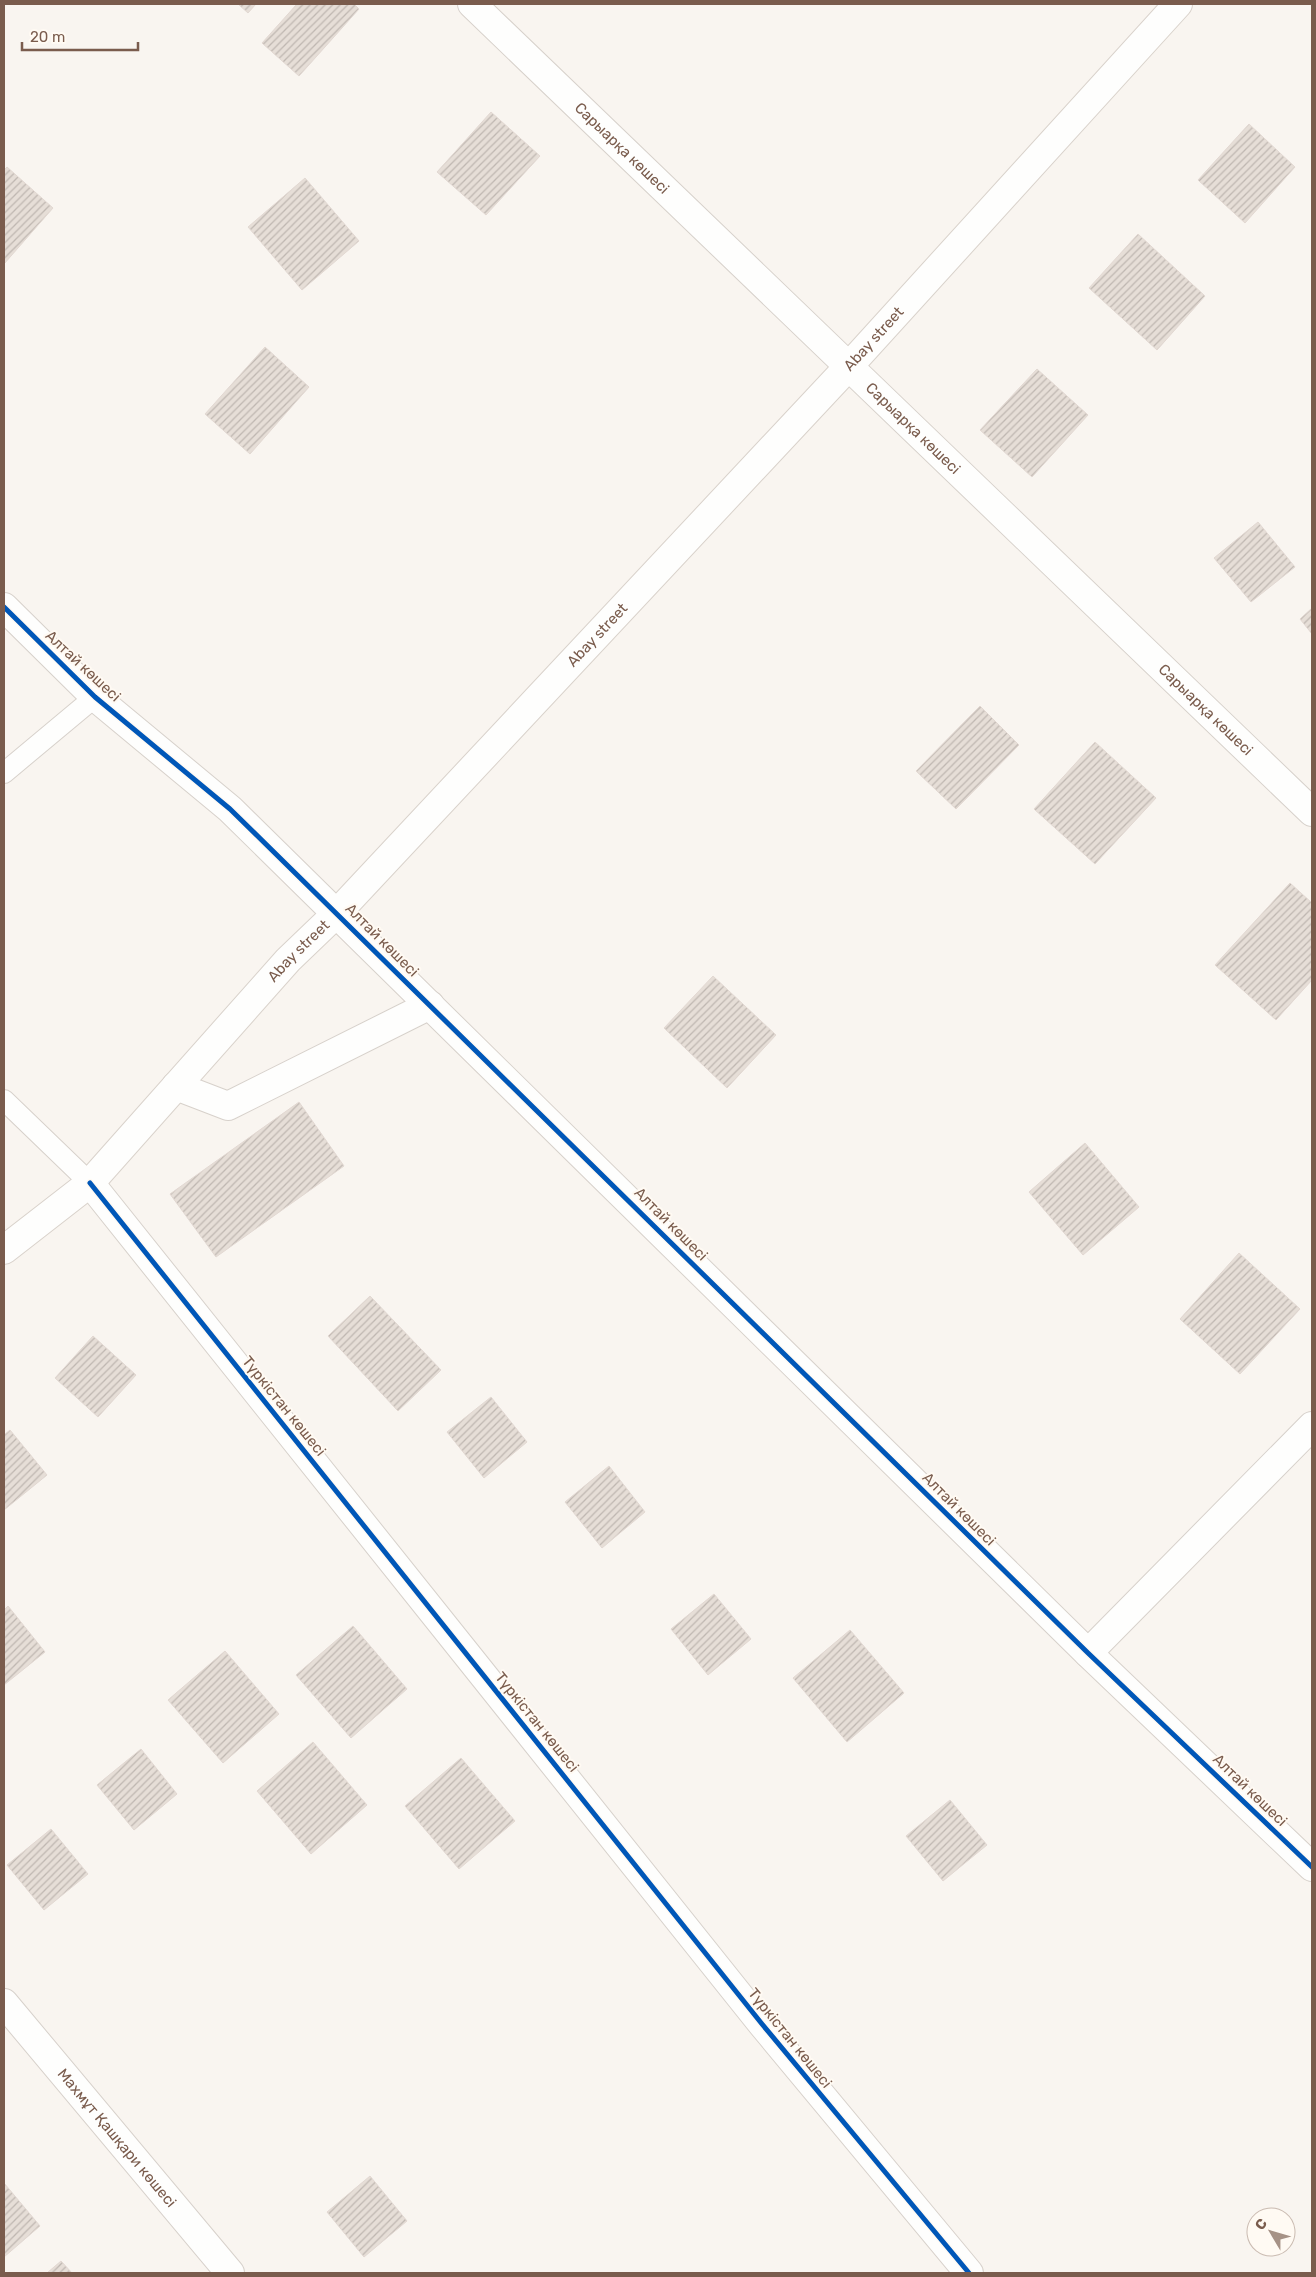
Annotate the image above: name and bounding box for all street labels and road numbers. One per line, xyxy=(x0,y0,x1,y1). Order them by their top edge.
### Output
street label: Сарыарқа көшесі xyxy=(571,99,673,198)
street label: Abay street xyxy=(840,303,907,375)
street label: Сарыарқа көшесі xyxy=(862,379,964,478)
street label: Abay street xyxy=(563,599,631,670)
street label: Алтай көшесі xyxy=(42,627,124,705)
street label: Сарыарқа көшесі xyxy=(1155,660,1257,759)
street label: Алтай көшесі xyxy=(342,900,422,980)
street label: Abay street xyxy=(264,916,333,986)
street label: Алтай көшесі xyxy=(631,1184,711,1264)
street label: Түркістан көшесі xyxy=(238,1353,330,1459)
street label: Алтай көшесі xyxy=(919,1469,999,1549)
street label: Түркістан көшесі xyxy=(491,1669,583,1775)
street label: Алтай көшесі xyxy=(1209,1750,1291,1830)
street label: Түркістан көшесі xyxy=(744,1985,836,2091)
street label: Махмұт Қашқари көшесі xyxy=(54,2065,180,2211)

